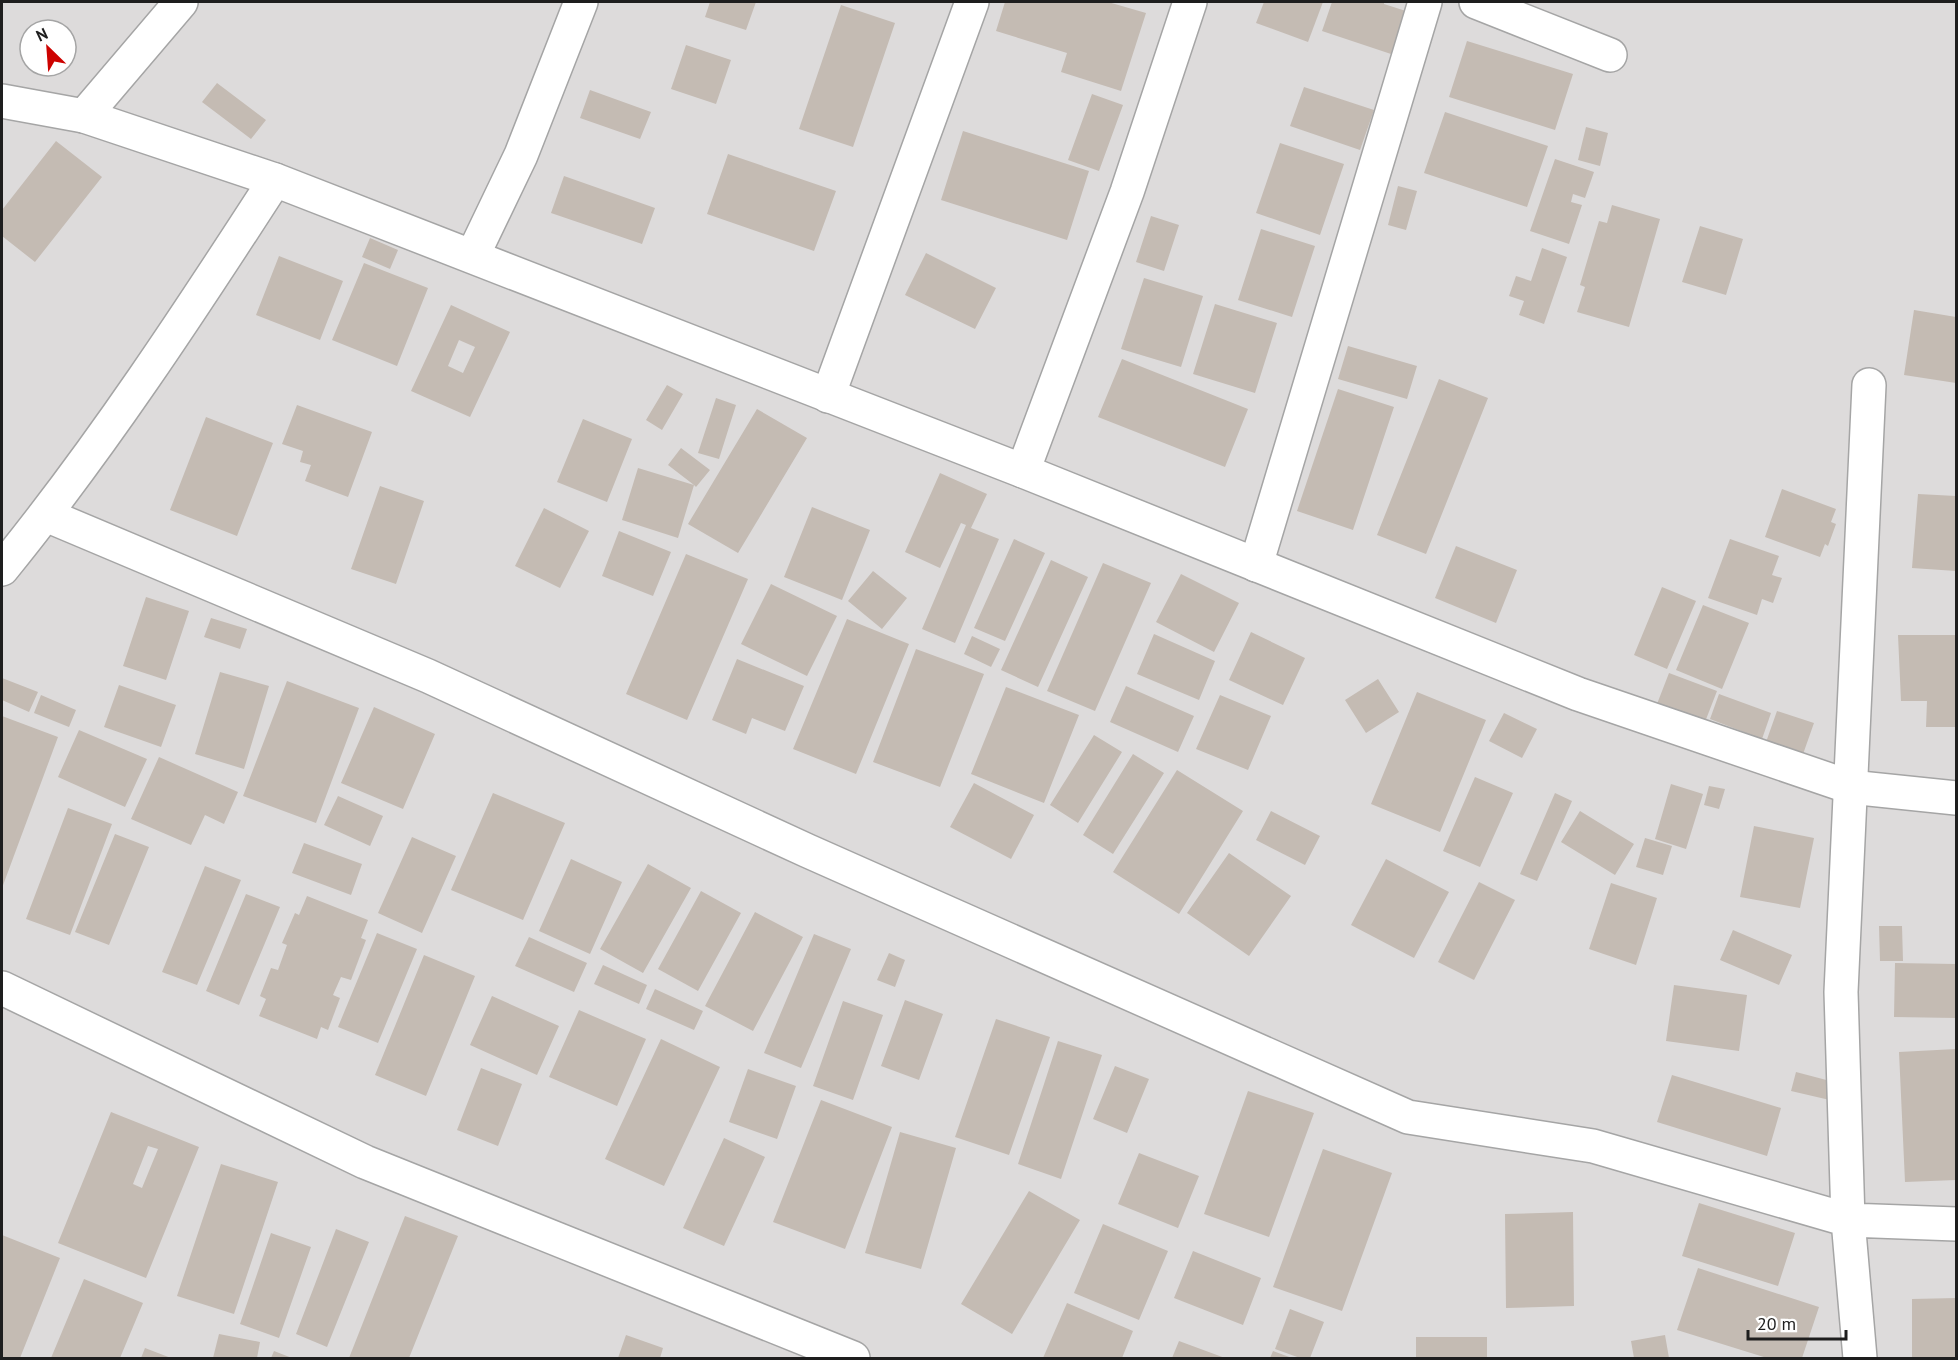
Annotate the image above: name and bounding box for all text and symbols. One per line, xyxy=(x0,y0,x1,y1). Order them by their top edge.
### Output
north arrow xyxy=(18,18,78,78)
text: N xyxy=(33,23,51,46)
scale bar xyxy=(1748,1303,1846,1341)
text: 20 m xyxy=(1757,1312,1796,1335)

